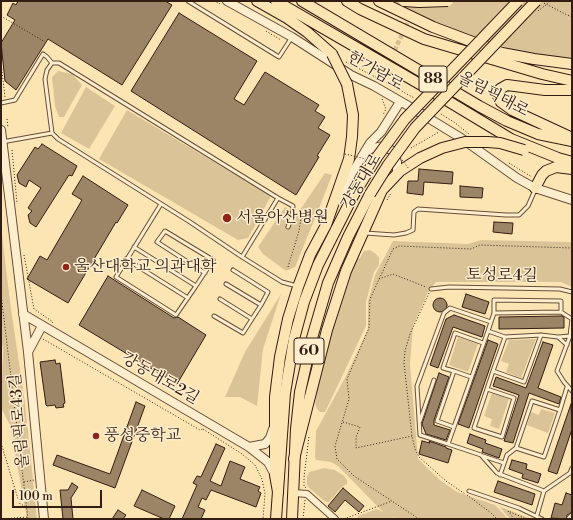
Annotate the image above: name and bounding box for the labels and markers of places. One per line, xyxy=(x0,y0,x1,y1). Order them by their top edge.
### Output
place label: 서울아산병원 xyxy=(236,208,329,228)
marker: 서울아산병원 xyxy=(221,212,233,224)
place label: 울산대학교 의과대학 xyxy=(74,257,216,277)
marker: 울산대학교 의과대학 xyxy=(61,262,71,272)
place label: 풍성중학교 xyxy=(104,426,181,446)
marker: 풍성중학교 xyxy=(91,431,101,441)

